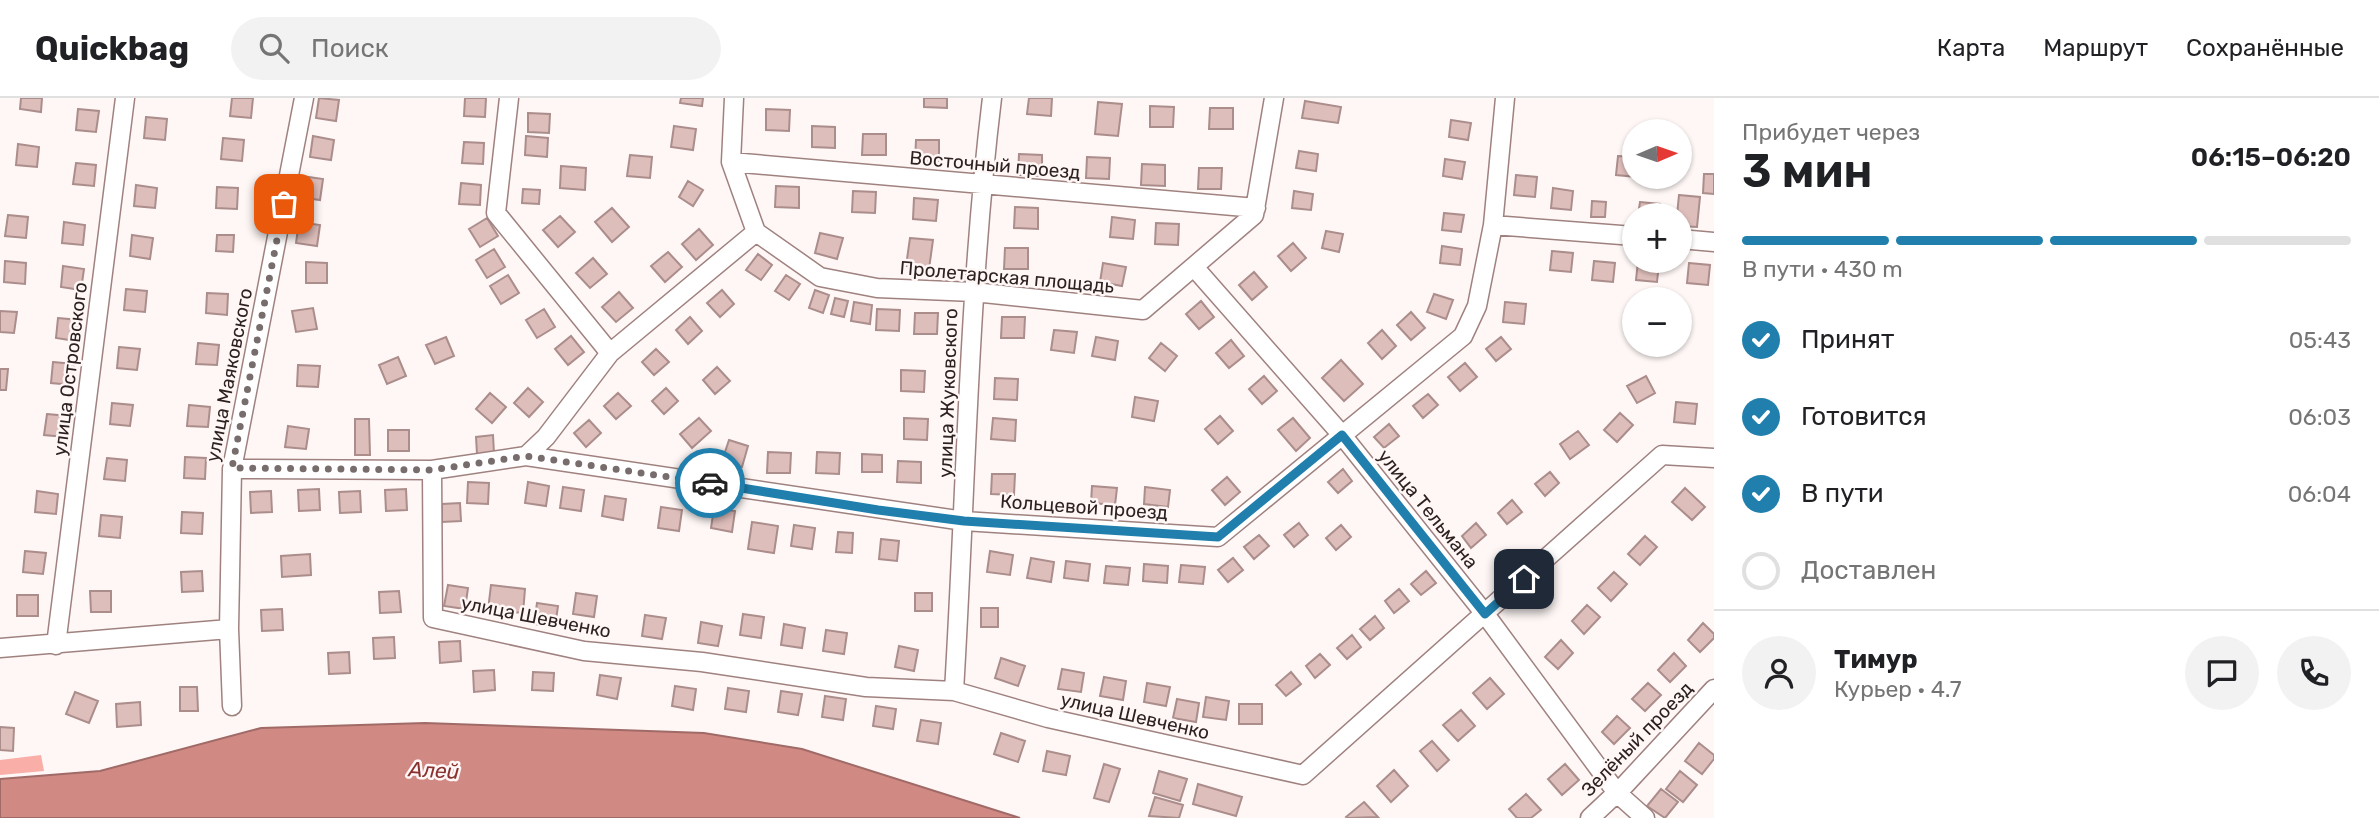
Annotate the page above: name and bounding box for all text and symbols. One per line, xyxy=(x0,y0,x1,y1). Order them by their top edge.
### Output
search box xyxy=(231,17,721,80)
text: Quickbag xyxy=(35,29,189,68)
icon: search xyxy=(255,29,293,67)
text: Поиск xyxy=(311,33,389,64)
text: Карта xyxy=(1937,34,2005,62)
text: Маршрут xyxy=(2043,34,2148,62)
text: Сохранённые xyxy=(2186,34,2344,62)
text: Прибудет через xyxy=(1742,118,1920,146)
north arrow xyxy=(1622,119,1692,189)
map controls xyxy=(1622,119,1692,357)
text: 06:15–06:20 xyxy=(2191,142,2351,173)
text: 3 мин xyxy=(1742,144,1873,199)
street label: Восточный проезд xyxy=(908,146,1082,184)
pin xyxy=(254,174,314,234)
icon: bag xyxy=(265,185,303,223)
button: + xyxy=(1622,203,1692,273)
text: В пути · 430 m xyxy=(1742,255,1903,283)
street label: Пролетарская площадь xyxy=(899,256,1116,298)
street label: улица Островского xyxy=(48,281,92,457)
street label: улица Маяковского xyxy=(201,286,257,464)
button: − xyxy=(1622,287,1692,357)
street label: улица Жуковского xyxy=(934,308,962,478)
icon: check xyxy=(1742,321,1780,359)
text: Принят xyxy=(1801,324,1894,355)
text: 05:43 xyxy=(2289,326,2351,354)
icon: check xyxy=(1742,398,1780,436)
text: Готовится xyxy=(1801,401,1927,432)
text: 06:03 xyxy=(2288,403,2351,431)
street label: улица Тельмана xyxy=(1373,445,1483,573)
courier xyxy=(675,448,745,518)
icon: car xyxy=(691,464,729,502)
icon: check xyxy=(1742,475,1780,513)
text: В пути xyxy=(1801,478,1884,509)
text: 06:04 xyxy=(2288,480,2351,508)
street label: Кольцевой проезд xyxy=(999,490,1169,524)
pin xyxy=(1494,549,1554,609)
text: Доставлен xyxy=(1801,555,1936,586)
icon: home xyxy=(1505,560,1543,598)
street label: улица Шевченко xyxy=(459,591,613,643)
button: person xyxy=(1742,636,1816,710)
button: chat xyxy=(2185,636,2259,710)
button: phone xyxy=(2277,636,2351,710)
text: Тимур xyxy=(1834,644,1918,675)
text: Курьер · 4.7 xyxy=(1834,675,1962,703)
street label: Зелёный проезд xyxy=(1576,677,1698,801)
street label: улица Шевченко xyxy=(1058,688,1212,744)
water label: Алей xyxy=(407,756,460,784)

